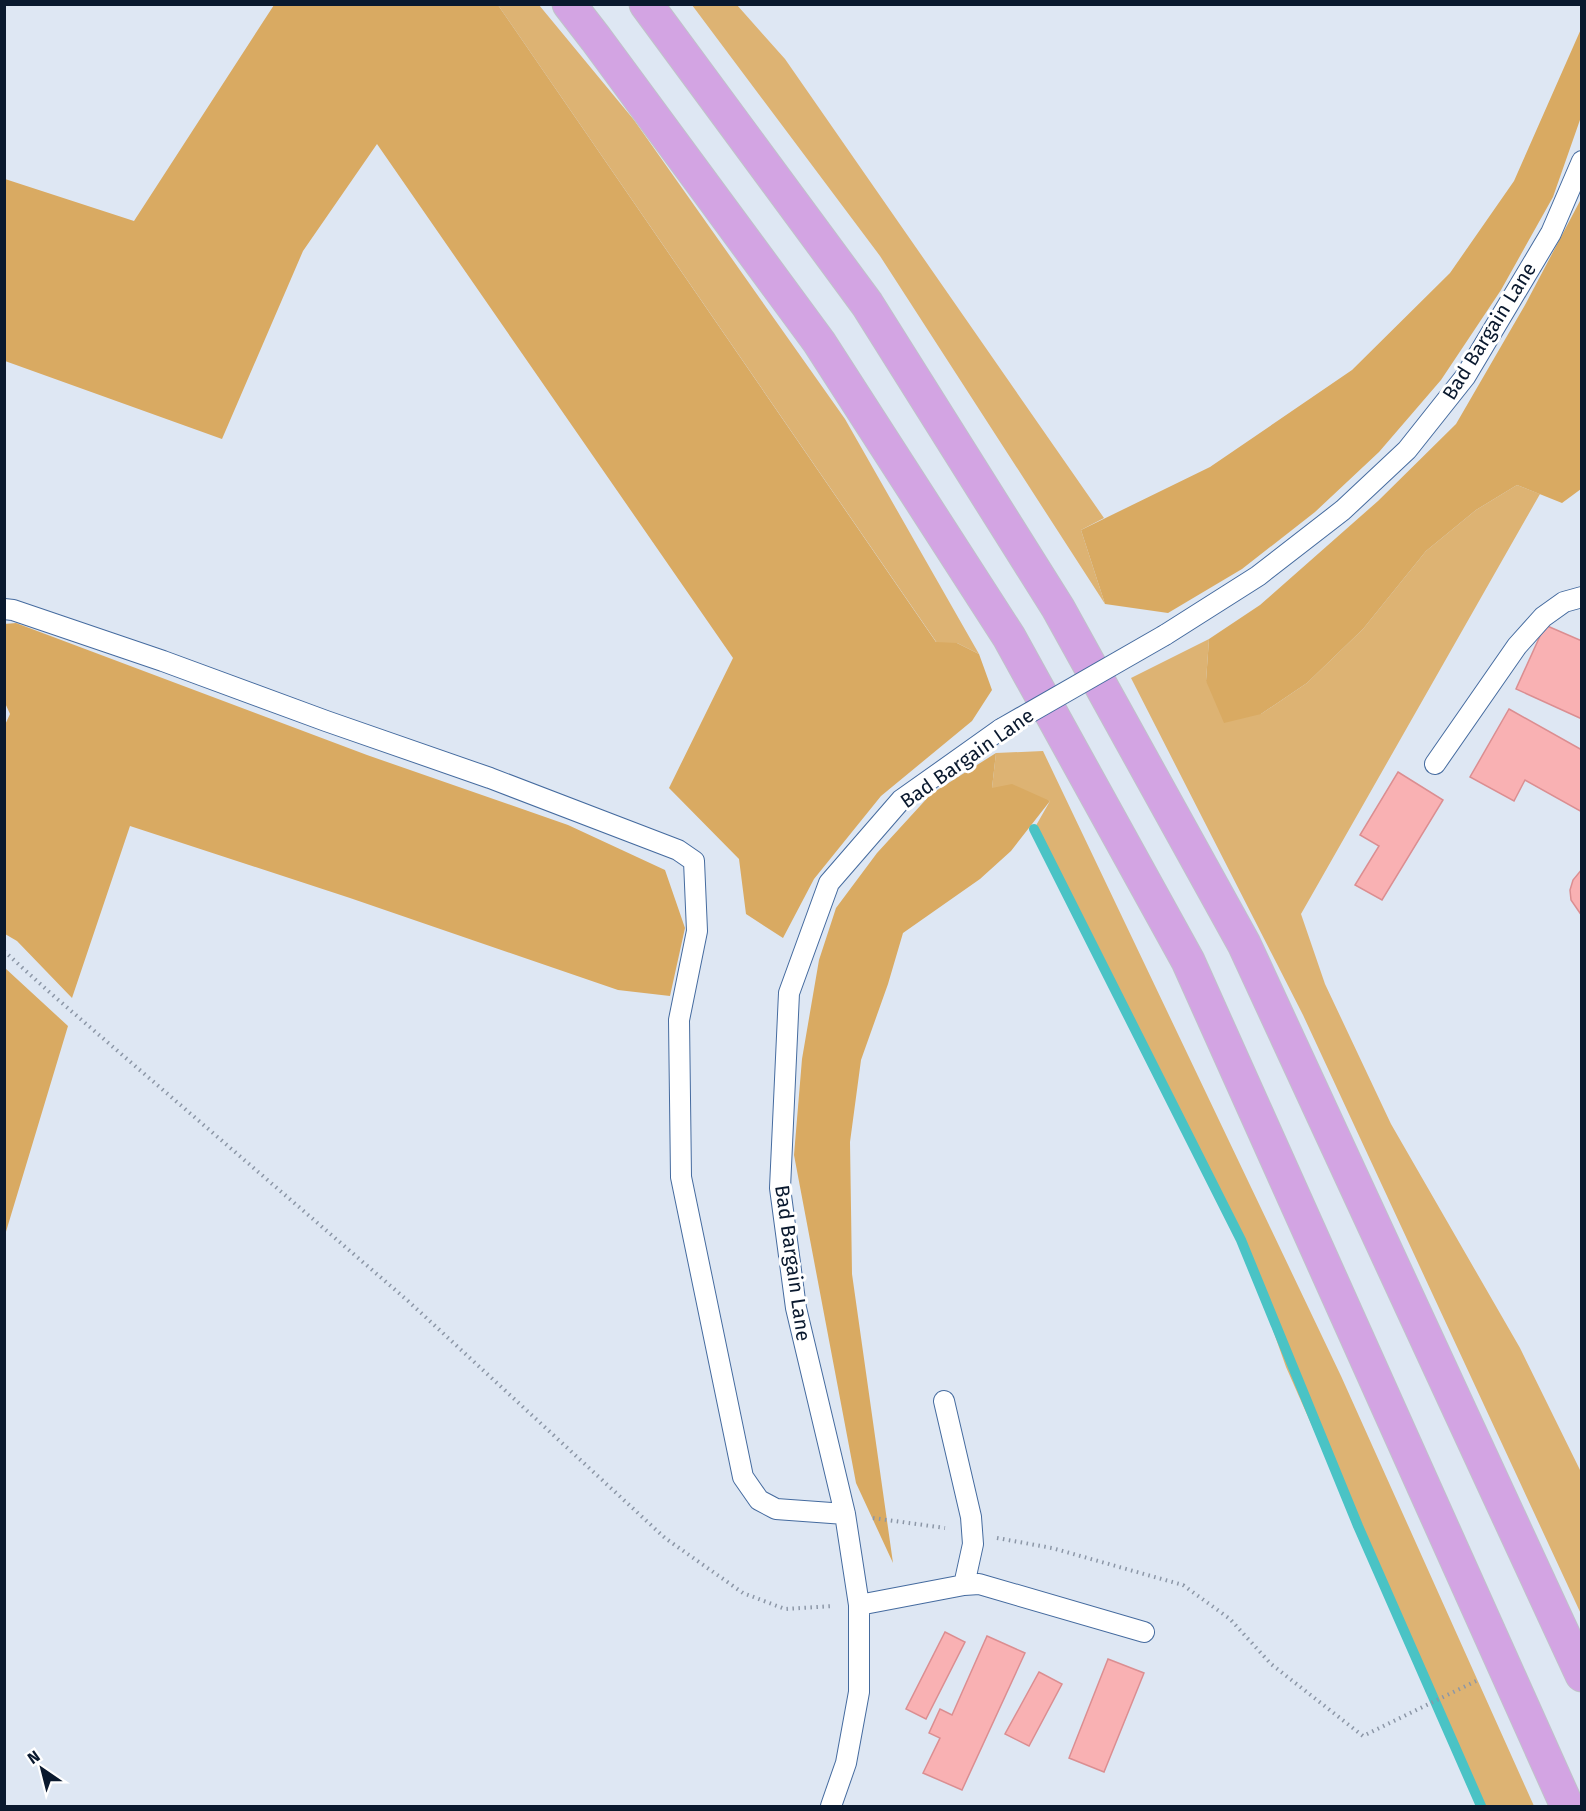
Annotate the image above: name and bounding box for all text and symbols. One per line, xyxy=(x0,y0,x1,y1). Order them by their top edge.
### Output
street label: Bad Bargain Lane xyxy=(1437,258,1541,404)
street label: Bad Bargain Lane xyxy=(896,703,1038,813)
street label: Bad Bargain Lane xyxy=(770,1183,816,1343)
north arrow xyxy=(12,1739,72,1799)
text: N xyxy=(24,1746,43,1768)

